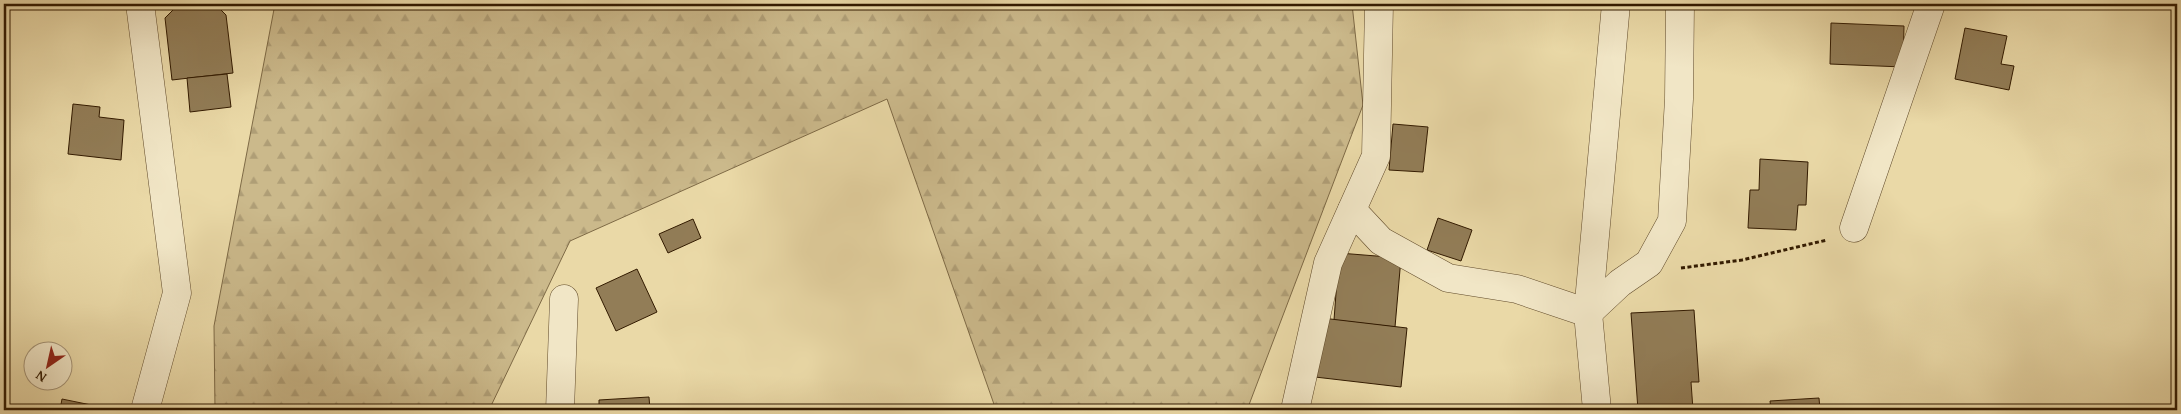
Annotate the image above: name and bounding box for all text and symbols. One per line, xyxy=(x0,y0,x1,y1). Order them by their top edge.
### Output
north arrow xyxy=(22,342,72,392)
text: N xyxy=(31,366,50,388)

